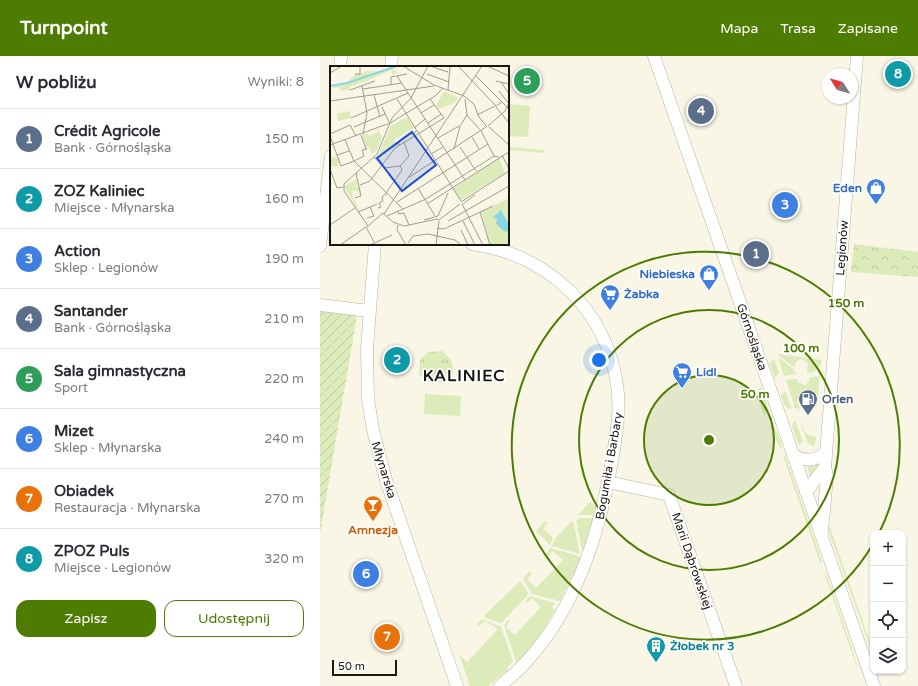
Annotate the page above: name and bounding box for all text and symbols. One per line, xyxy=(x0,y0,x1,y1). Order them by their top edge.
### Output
text: Turnpoint xyxy=(20,17,108,39)
text: Mapa xyxy=(720,20,758,37)
text: Trasa xyxy=(780,20,816,37)
text: Zapisane xyxy=(838,20,898,37)
pin: 8 xyxy=(885,59,911,89)
inset map xyxy=(330,66,509,245)
pin: 5 xyxy=(514,66,540,96)
north arrow xyxy=(822,68,858,104)
text: W pobliżu xyxy=(16,72,97,93)
text: Wyniki: 8 xyxy=(248,74,304,90)
pin: 4 xyxy=(688,96,714,126)
text: Crédit Agricole xyxy=(54,122,160,140)
text: 1 xyxy=(25,131,33,147)
text: 150 m xyxy=(264,131,304,147)
text: Bank · Górnośląska xyxy=(54,140,171,156)
shop icon: Eden xyxy=(865,177,887,205)
place label: Eden xyxy=(833,181,862,195)
text: ZOZ Kaliniec xyxy=(54,182,145,200)
pin: 3 xyxy=(772,190,798,220)
text: 2 xyxy=(25,191,33,207)
text: 160 m xyxy=(264,191,304,207)
text: Miejsce · Młynarska xyxy=(54,200,175,216)
street label: Legionów xyxy=(833,219,851,276)
pin: 1 xyxy=(743,239,769,269)
text: Action xyxy=(54,242,101,260)
text: 3 xyxy=(25,251,33,267)
text: 190 m xyxy=(264,251,304,267)
text: Sklep · Legionów xyxy=(54,260,158,276)
shop icon: Niebieska xyxy=(698,263,720,291)
place label: Niebieska xyxy=(639,267,695,281)
supermarket icon: Żabka xyxy=(599,283,621,311)
place label: Żabka xyxy=(624,287,659,301)
text: 150 m xyxy=(828,296,864,310)
text: Santander xyxy=(54,302,128,320)
street label: Górnośląska xyxy=(734,302,770,372)
text: 4 xyxy=(25,311,33,327)
text: 210 m xyxy=(264,311,304,327)
text: Bank · Górnośląska xyxy=(54,320,171,336)
text: 100 m xyxy=(783,341,819,355)
pin: 2 xyxy=(384,345,410,375)
your location xyxy=(589,350,609,370)
supermarket icon: Lidl xyxy=(671,361,693,389)
text: Sala gimnastyczna xyxy=(54,362,186,380)
place label: Lidl xyxy=(696,365,716,379)
district label: KALINIEC xyxy=(423,366,505,386)
text: 5 xyxy=(25,371,33,387)
text: 220 m xyxy=(264,371,304,387)
text: Sport xyxy=(54,380,88,396)
text: 50 m xyxy=(740,387,770,401)
fuel station icon: Orlen xyxy=(797,388,819,416)
place label: Orlen xyxy=(822,392,853,406)
street label: Bogumiła i Barbary xyxy=(593,411,625,521)
text: Mizet xyxy=(54,422,94,440)
text: 6 xyxy=(25,431,33,447)
text: 240 m xyxy=(264,431,304,447)
centre of rings xyxy=(702,433,716,447)
text: Sklep · Młynarska xyxy=(54,440,162,456)
street label: Młynarska xyxy=(369,440,399,500)
text: Obiadek xyxy=(54,482,114,500)
text: 7 xyxy=(25,491,33,507)
text: 270 m xyxy=(264,491,304,507)
bar icon: Amnezja xyxy=(362,494,384,522)
text: Restauracja · Młynarska xyxy=(54,500,201,516)
street label: Marii Dąbrowskiej xyxy=(669,511,715,611)
place label: Amnezja xyxy=(348,523,398,538)
map controls xyxy=(870,530,906,674)
button: + xyxy=(870,530,906,566)
text: ZPOZ Puls xyxy=(54,542,129,560)
text: 8 xyxy=(25,551,33,567)
text: 320 m xyxy=(264,551,304,567)
pin: 6 xyxy=(353,559,379,589)
text: Miejsce · Legionów xyxy=(54,560,171,576)
button: − xyxy=(870,566,906,602)
button: Zapisz xyxy=(16,600,156,637)
button: Udostępnij xyxy=(164,600,304,637)
button: locate xyxy=(870,602,906,638)
pin: 7 xyxy=(374,622,400,652)
building icon: Żłobek nr 3 xyxy=(645,635,667,663)
button: layers xyxy=(870,638,906,674)
place label: Żłobek nr 3 xyxy=(670,639,735,653)
scale bar xyxy=(332,658,397,677)
text: 50 m xyxy=(338,660,365,673)

